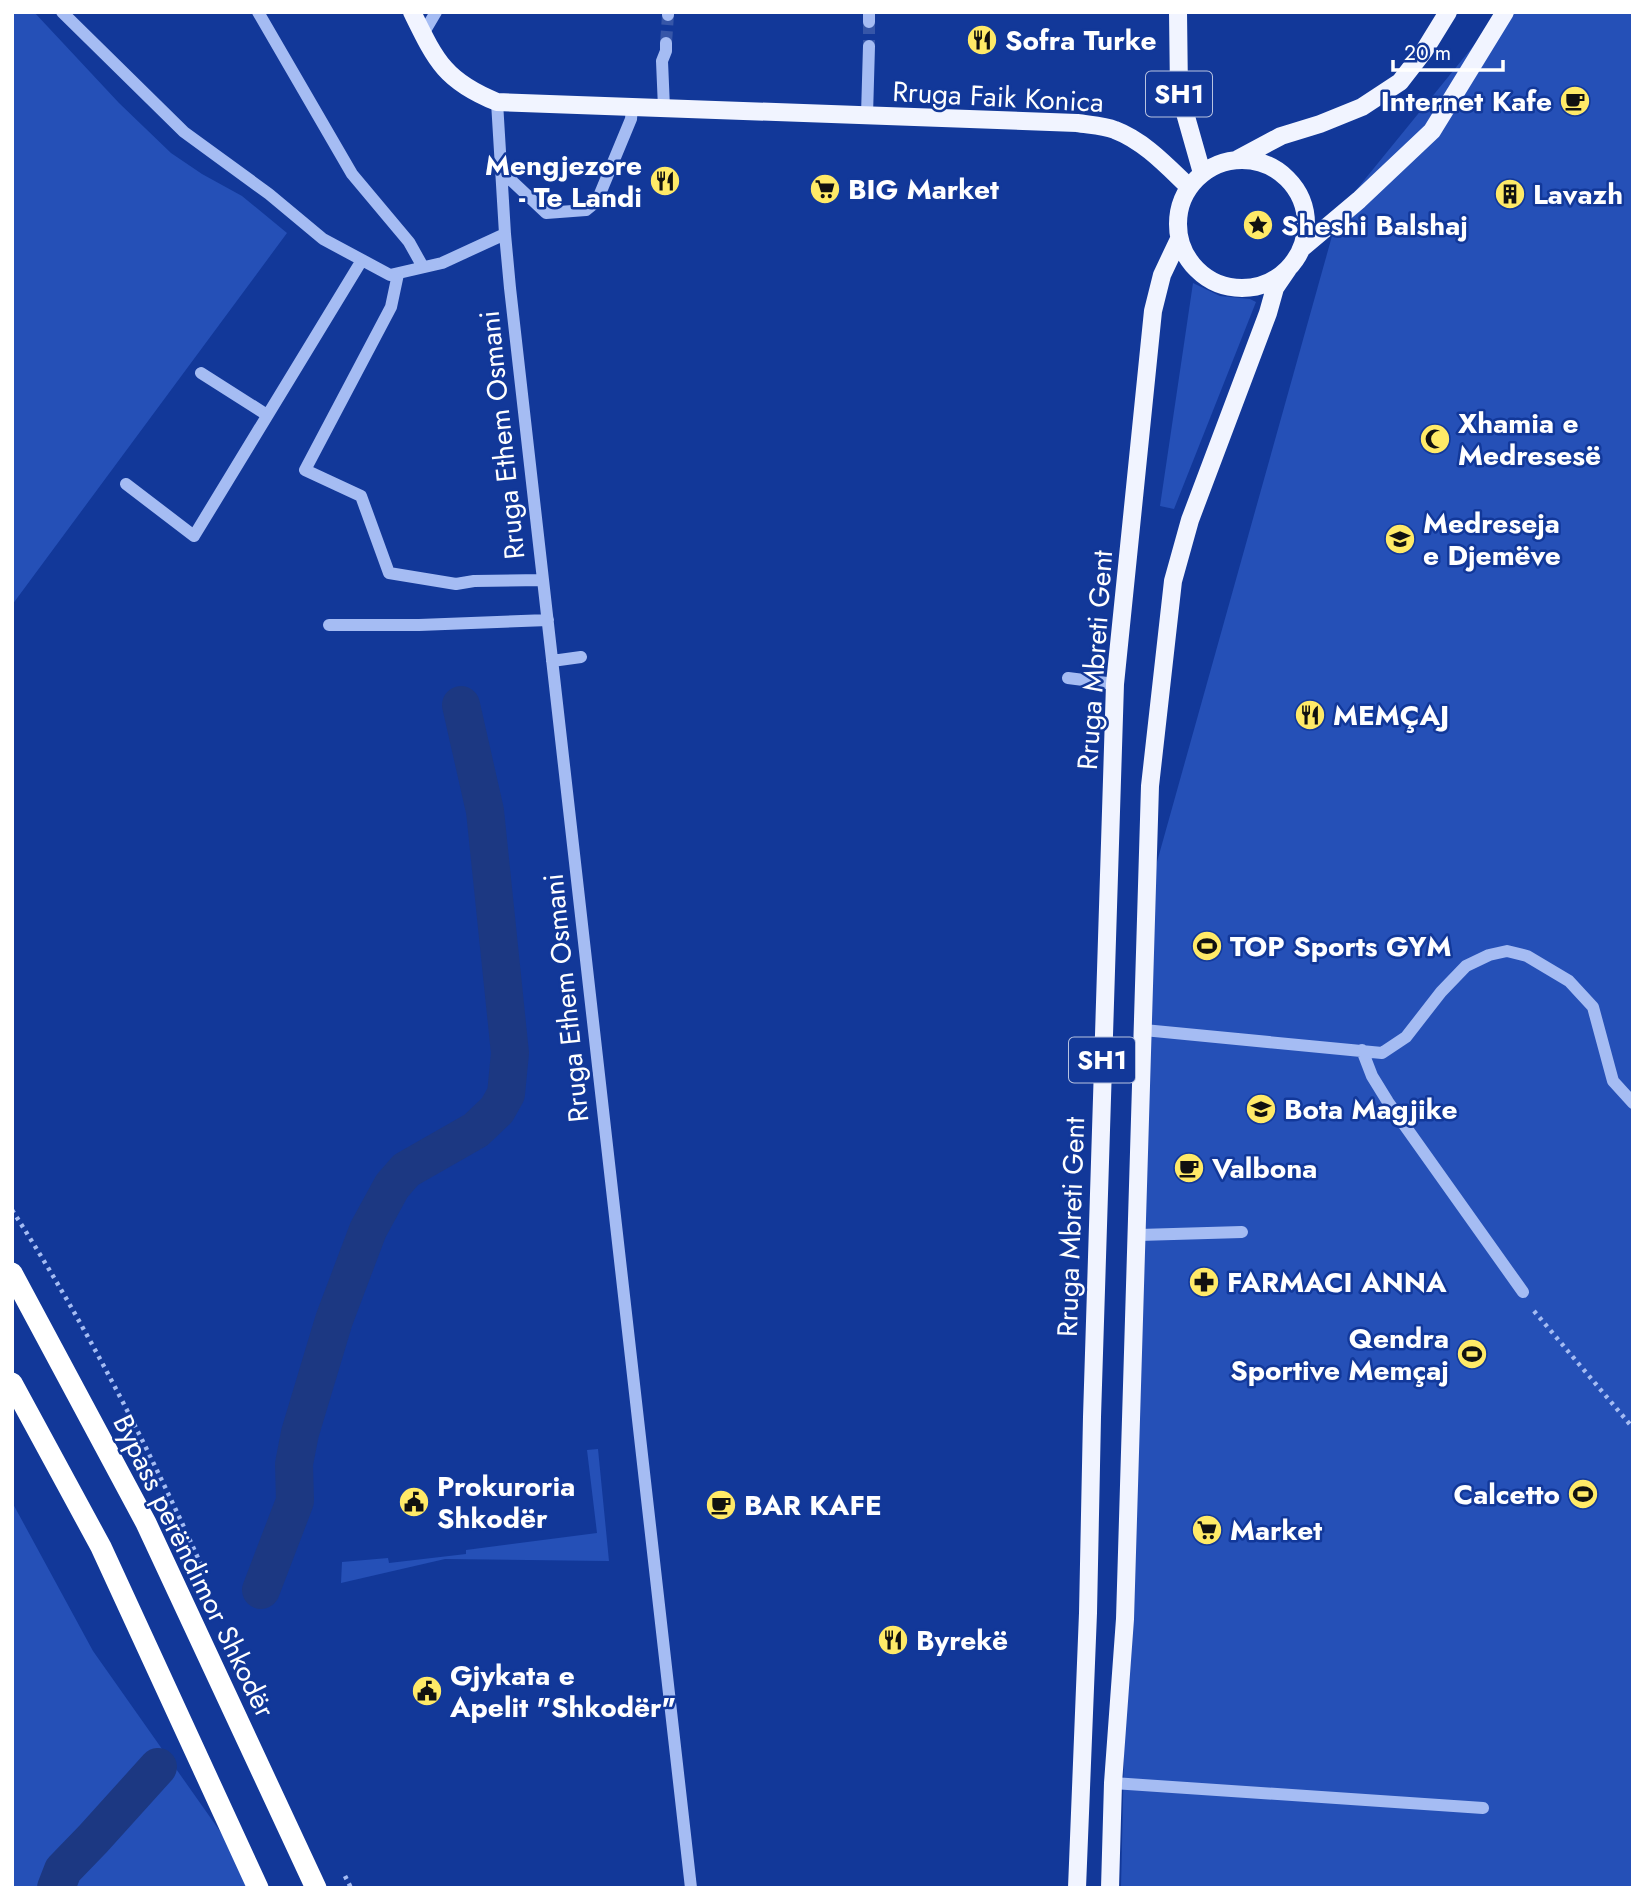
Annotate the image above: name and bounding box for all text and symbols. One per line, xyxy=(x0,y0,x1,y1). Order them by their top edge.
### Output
place label: Sofra Turke xyxy=(1005,20,1157,61)
restaurant icon: Sofra Turke xyxy=(965,23,999,57)
scale bar xyxy=(1393,28,1503,72)
text: 20 m xyxy=(1404,38,1451,68)
street label: Rruga Faik Konica xyxy=(891,71,1105,123)
road number: SH1 xyxy=(1146,72,1212,116)
place label: Internet Kafe xyxy=(1381,81,1552,122)
cafe icon: Internet Kafe xyxy=(1558,84,1592,118)
place label: Mengjezore - Te Landi xyxy=(485,145,642,218)
restaurant icon: Mengjezore - Te Landi xyxy=(648,164,682,198)
place label: BIG Market xyxy=(848,169,999,210)
supermarket icon: BIG Market xyxy=(808,172,842,206)
place label: Lavazh xyxy=(1533,174,1623,215)
building icon: Lavazh xyxy=(1493,177,1527,211)
place label: Sheshi Balshaj xyxy=(1281,205,1468,246)
place icon: Sheshi Balshaj xyxy=(1241,208,1275,242)
street label: Rruga Ethem Osmani xyxy=(469,309,535,561)
place label: Xhamia e Medresesë xyxy=(1458,403,1601,476)
mosque icon: Xhamia e Medresesë xyxy=(1418,422,1452,456)
place label: Medreseja e Djemëve xyxy=(1423,503,1561,576)
school or university icon: Medreseja e Djemëve xyxy=(1383,522,1417,556)
street label: Rruga Mbreti Gent xyxy=(1067,549,1123,771)
place label: MEMÇAJ xyxy=(1333,695,1449,736)
restaurant icon: MEMÇAJ xyxy=(1293,698,1327,732)
street label: Rruga Ethem Osmani xyxy=(533,872,599,1124)
place label: TOP Sports GYM xyxy=(1230,926,1451,967)
sports icon: TOP Sports GYM xyxy=(1190,929,1224,963)
road number: SH1 xyxy=(1069,1037,1135,1082)
place label: Bota Magjike xyxy=(1284,1089,1457,1130)
school or university icon: Bota Magjike xyxy=(1244,1092,1278,1126)
street label: Rruga Mbreti Gent xyxy=(1047,1116,1095,1338)
place label: Valbona xyxy=(1211,1148,1317,1189)
cafe icon: Valbona xyxy=(1172,1151,1206,1185)
place label: FARMACI ANNA xyxy=(1227,1262,1447,1303)
pharmacy icon: FARMACI ANNA xyxy=(1187,1265,1221,1299)
place label: Qendra Sportive Memçaj xyxy=(1230,1318,1449,1391)
sports icon: Qendra Sportive Memçaj xyxy=(1455,1337,1489,1371)
street label: Bypass perëndimor Shkodër xyxy=(103,1408,286,1725)
place label: Prokuroria Shkodër xyxy=(437,1466,575,1539)
place label: Calcetto xyxy=(1454,1474,1560,1515)
sports icon: Calcetto xyxy=(1566,1477,1600,1511)
public building icon: Prokuroria Shkodër xyxy=(397,1485,431,1519)
place label: BAR KAFE xyxy=(744,1485,882,1526)
cafe icon: BAR KAFE xyxy=(704,1488,738,1522)
place label: Market xyxy=(1230,1510,1322,1551)
supermarket icon: Market xyxy=(1190,1513,1224,1547)
place label: Byrekë xyxy=(916,1620,1008,1661)
restaurant icon: Byrekë xyxy=(876,1623,910,1657)
place label: Gjykata e Apelit "Shkodër" xyxy=(449,1655,676,1728)
public building icon: Gjykata e Apelit "Shkodër" xyxy=(410,1674,444,1708)

